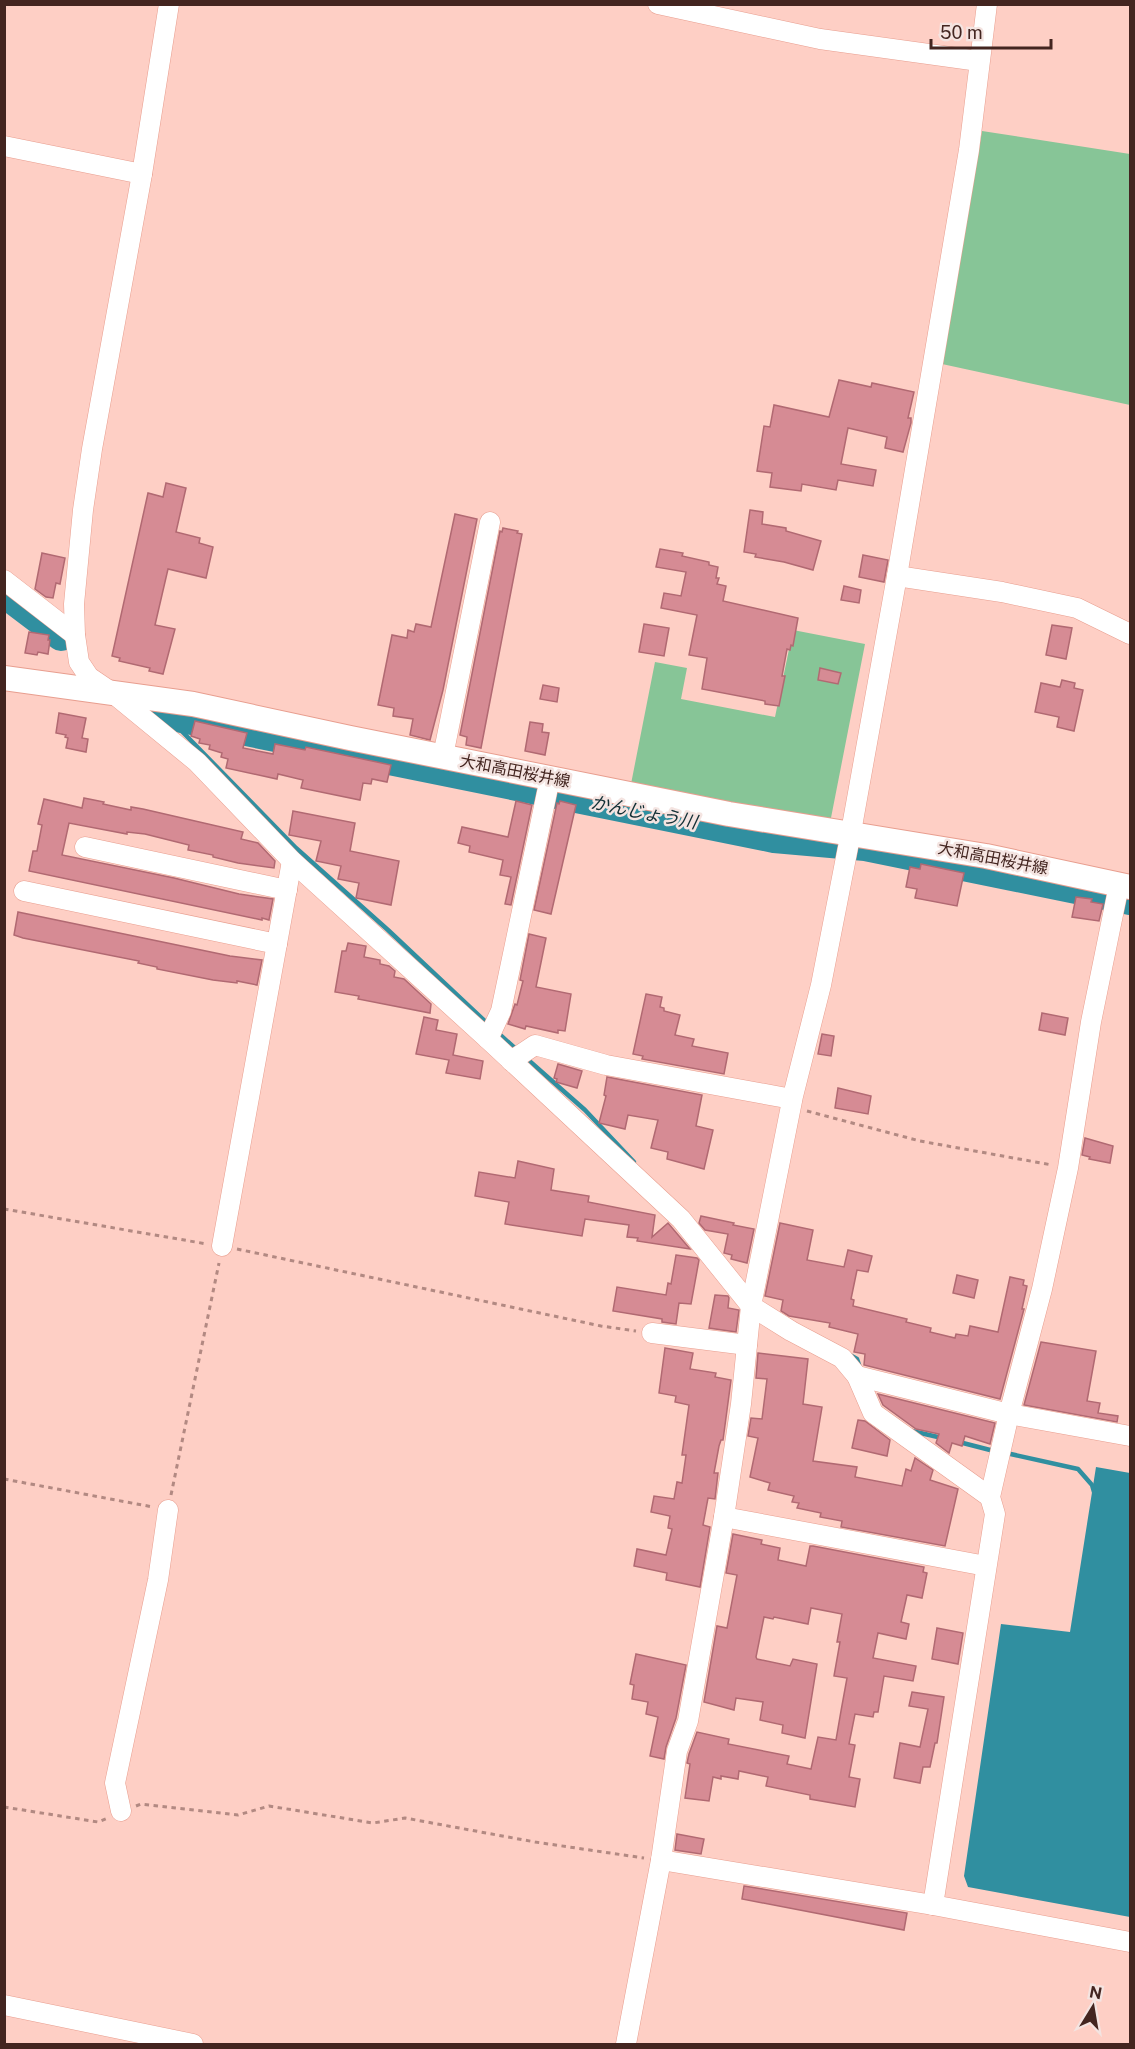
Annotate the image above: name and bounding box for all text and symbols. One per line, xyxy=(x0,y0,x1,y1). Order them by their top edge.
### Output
scale bar xyxy=(931,12,1051,50)
text: 50 m xyxy=(940,22,983,43)
street label: 大和高田桜井線 xyxy=(458,751,572,791)
water label: かんじょう川 xyxy=(589,791,701,833)
street label: 大和高田桜井線 xyxy=(936,838,1050,878)
north arrow xyxy=(1063,1977,1123,2037)
text: N xyxy=(1088,1982,1104,2003)

